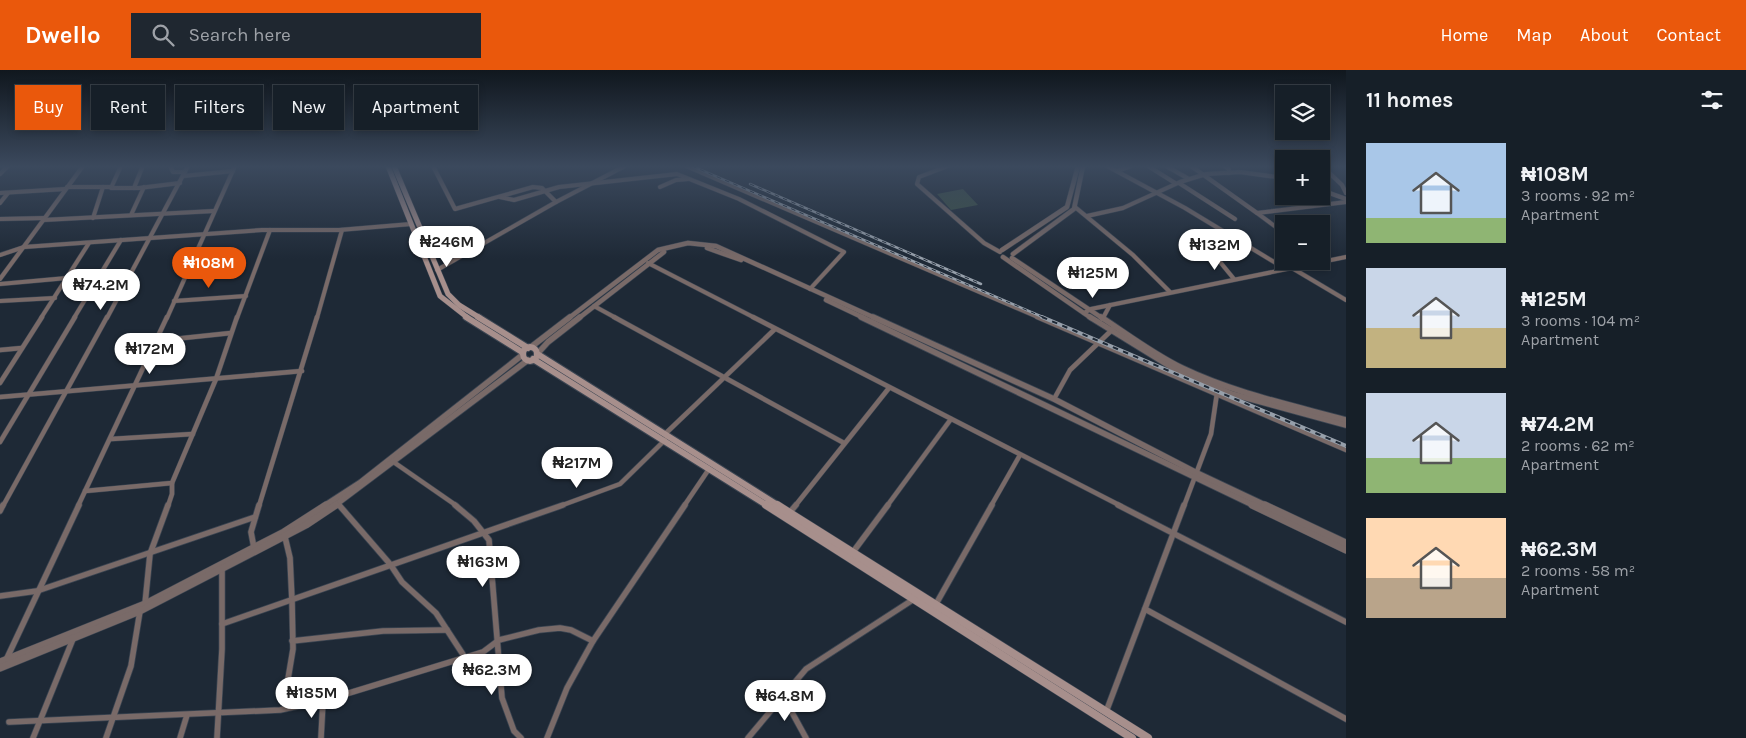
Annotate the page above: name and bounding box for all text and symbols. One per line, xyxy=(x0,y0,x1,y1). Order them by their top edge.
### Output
search box xyxy=(131,13,481,58)
text: Dwello xyxy=(25,21,101,49)
icon: search xyxy=(149,21,177,49)
text: Search here xyxy=(189,24,291,46)
text: Home xyxy=(1440,24,1488,46)
text: Map xyxy=(1516,24,1552,46)
text: About xyxy=(1580,24,1629,46)
text: Contact xyxy=(1657,24,1721,46)
chip: Buy xyxy=(15,85,81,130)
chip: Rent xyxy=(91,85,165,130)
chip: Filters xyxy=(175,85,263,130)
chip: New xyxy=(273,85,344,130)
chip: Apartment xyxy=(354,85,478,130)
map controls xyxy=(1275,85,1330,270)
button: layers xyxy=(1275,85,1330,140)
icon: filters xyxy=(1698,86,1726,114)
text: 11 homes xyxy=(1366,88,1453,112)
button: + xyxy=(1275,150,1330,205)
text: ₦108M xyxy=(1521,162,1589,186)
icon: home xyxy=(1406,163,1466,223)
text: 3 rooms · 92 m² xyxy=(1521,186,1635,205)
text: Apartment xyxy=(1521,205,1599,224)
button: − xyxy=(1275,215,1330,270)
pin: ₦246M xyxy=(412,226,482,268)
pin: ₦132M xyxy=(1180,228,1250,271)
text: ₦246M xyxy=(420,232,474,251)
text: ₦132M xyxy=(1190,235,1240,254)
pin: ₦108M xyxy=(174,246,244,289)
text: ₦108M xyxy=(183,253,235,272)
pin: ₦125M xyxy=(1058,256,1128,299)
text: ₦125M xyxy=(1068,263,1118,282)
pin: ₦74.2M xyxy=(60,268,142,311)
text: ₦74.2M xyxy=(73,275,129,294)
text: ₦125M xyxy=(1521,287,1587,311)
icon: home xyxy=(1406,288,1466,348)
text: 3 rooms · 104 m² xyxy=(1521,311,1640,330)
text: Apartment xyxy=(1521,330,1599,349)
pin: ₦172M xyxy=(115,332,185,375)
text: ₦172M xyxy=(126,339,174,358)
text: ₦74.2M xyxy=(1521,412,1595,436)
icon: home xyxy=(1406,413,1466,473)
text: 2 rooms · 62 m² xyxy=(1521,436,1635,455)
pin: ₦217M xyxy=(542,446,612,489)
text: ₦217M xyxy=(553,453,601,472)
text: Apartment xyxy=(1521,455,1599,474)
text: ₦62.3M xyxy=(1521,537,1598,561)
icon: home xyxy=(1406,538,1466,598)
pin: ₦163M xyxy=(448,546,518,588)
text: ₦163M xyxy=(458,552,508,571)
text: 2 rooms · 58 m² xyxy=(1521,561,1635,580)
text: Apartment xyxy=(1521,580,1599,599)
pin: ₦62.3M xyxy=(451,654,533,696)
text: ₦62.3M xyxy=(463,660,521,679)
pin: ₦185M xyxy=(277,676,347,719)
pin: ₦64.8M xyxy=(744,680,826,722)
text: ₦185M xyxy=(287,683,337,702)
text: ₦64.8M xyxy=(756,686,814,705)

